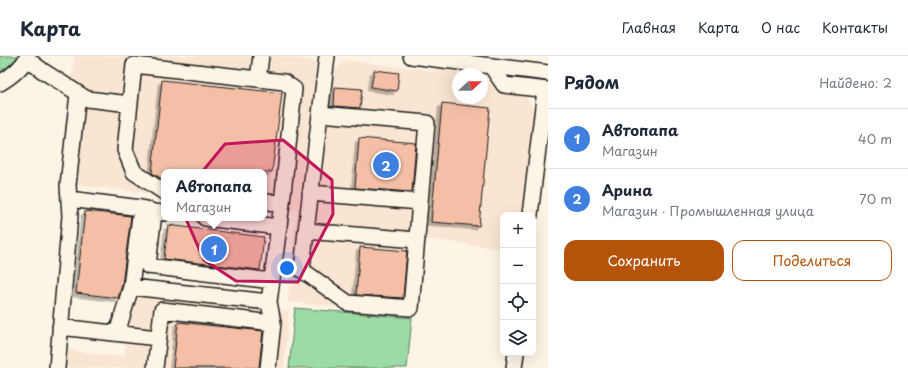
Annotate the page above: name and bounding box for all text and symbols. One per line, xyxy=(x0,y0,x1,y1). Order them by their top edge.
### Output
text: Карта xyxy=(20,14,81,42)
text: Главная xyxy=(622,17,676,38)
text: Карта xyxy=(698,17,739,38)
text: О нас xyxy=(761,17,800,38)
text: Контакты xyxy=(822,17,888,38)
north arrow xyxy=(452,68,488,104)
text: Рядом xyxy=(564,69,619,95)
text: Найдено: 2 xyxy=(819,73,892,92)
text: Автопапа xyxy=(602,118,678,141)
text: 1 xyxy=(574,129,580,148)
text: 40 m xyxy=(858,129,892,148)
text: Магазин xyxy=(602,141,658,160)
pin: 2 xyxy=(373,150,399,180)
popup xyxy=(161,169,267,221)
text: Автопапа xyxy=(176,174,252,197)
text: Арина xyxy=(602,178,653,201)
text: 2 xyxy=(572,189,582,208)
text: 70 m xyxy=(859,189,892,208)
text: Магазин xyxy=(176,197,232,216)
text: Магазин · Промышленная улица xyxy=(602,201,814,220)
map controls xyxy=(500,212,536,356)
button: + xyxy=(500,212,536,248)
pin: 1 xyxy=(201,234,227,264)
button: Сохранить xyxy=(564,240,724,281)
button: Поделиться xyxy=(732,240,892,281)
button: − xyxy=(500,248,536,284)
your location xyxy=(277,258,297,278)
button: locate xyxy=(500,284,536,320)
button: layers xyxy=(500,320,536,356)

